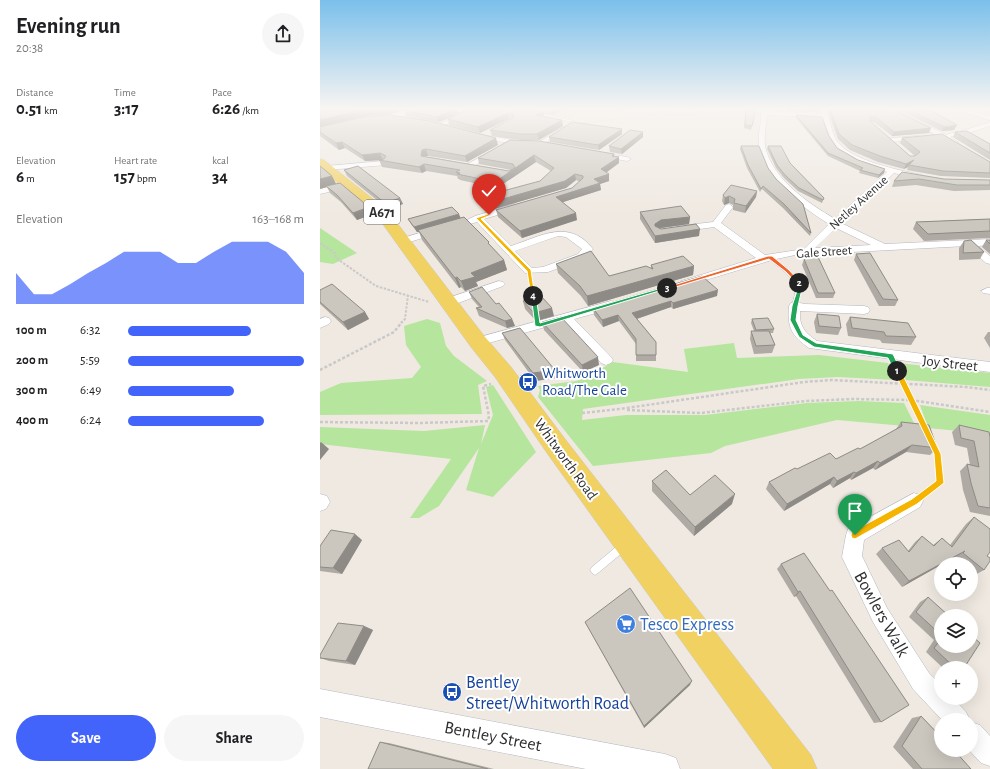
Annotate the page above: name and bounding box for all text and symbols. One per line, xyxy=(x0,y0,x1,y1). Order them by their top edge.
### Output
button: share xyxy=(262,13,304,55)
text: Evening run xyxy=(16,15,121,37)
text: 20:38 xyxy=(16,42,43,55)
text: Distance xyxy=(16,87,53,98)
text: Time xyxy=(114,87,136,98)
text: Pace xyxy=(212,87,232,98)
text: 0.51 xyxy=(16,100,42,117)
text: 3:17 xyxy=(114,100,139,117)
text: 6:26 xyxy=(212,100,240,117)
text: km xyxy=(42,105,58,116)
text: /km xyxy=(240,105,259,116)
text: Elevation xyxy=(16,155,56,166)
text: Heart rate xyxy=(114,155,157,166)
text: kcal xyxy=(212,155,229,166)
text: 6 xyxy=(16,168,24,185)
text: 157 xyxy=(114,168,135,185)
text: 34 xyxy=(212,168,228,185)
text: m xyxy=(24,173,35,184)
text: bpm xyxy=(135,173,157,184)
pin xyxy=(472,174,506,215)
street label: Netley Avenue xyxy=(827,174,891,233)
icon: check xyxy=(478,180,500,202)
road number: A671 xyxy=(364,200,400,224)
text: Elevation xyxy=(16,213,63,226)
text: 163–168 m xyxy=(253,213,304,226)
street label: Gale Street xyxy=(796,244,852,261)
pin: 2 xyxy=(789,273,809,293)
text: 2 xyxy=(796,277,802,288)
pin: 3 xyxy=(657,278,677,298)
text: 3 xyxy=(665,282,669,293)
pin: 4 xyxy=(523,286,543,306)
text: 4 xyxy=(530,290,536,301)
text: 100 m xyxy=(16,324,47,337)
text: 6:32 xyxy=(80,324,100,337)
street label: Joy Street xyxy=(921,353,979,374)
text: 200 m xyxy=(16,354,48,367)
text: 5:59 xyxy=(80,354,100,367)
pin: 1 xyxy=(887,361,907,381)
text: 1 xyxy=(895,365,899,376)
place label: Whitworth Road/The Gale xyxy=(542,366,627,398)
bus stop icon: Whitworth Road/The Gale xyxy=(517,371,539,393)
text: 300 m xyxy=(16,384,48,397)
text: 6:49 xyxy=(80,384,101,397)
text: 400 m xyxy=(16,414,49,427)
text: 6:24 xyxy=(80,414,101,427)
street label: Whitworth Road xyxy=(531,416,600,503)
pin xyxy=(838,494,872,535)
icon: arrive xyxy=(844,500,866,522)
map controls xyxy=(934,557,978,757)
button: locate xyxy=(934,557,978,601)
street label: Bowlers Walk xyxy=(850,569,912,661)
button: layers xyxy=(934,609,978,653)
supermarket icon: Tesco Express xyxy=(615,613,637,635)
place label: Tesco Express xyxy=(640,616,734,634)
button: + xyxy=(934,661,978,705)
place label: Bentley Street/Whitworth Road xyxy=(466,674,629,713)
bus stop icon: Bentley Street/Whitworth Road xyxy=(441,681,463,703)
button: − xyxy=(934,713,978,757)
button: Save xyxy=(16,715,156,761)
button: Share xyxy=(164,715,304,761)
street label: Bentley Street xyxy=(443,719,543,755)

